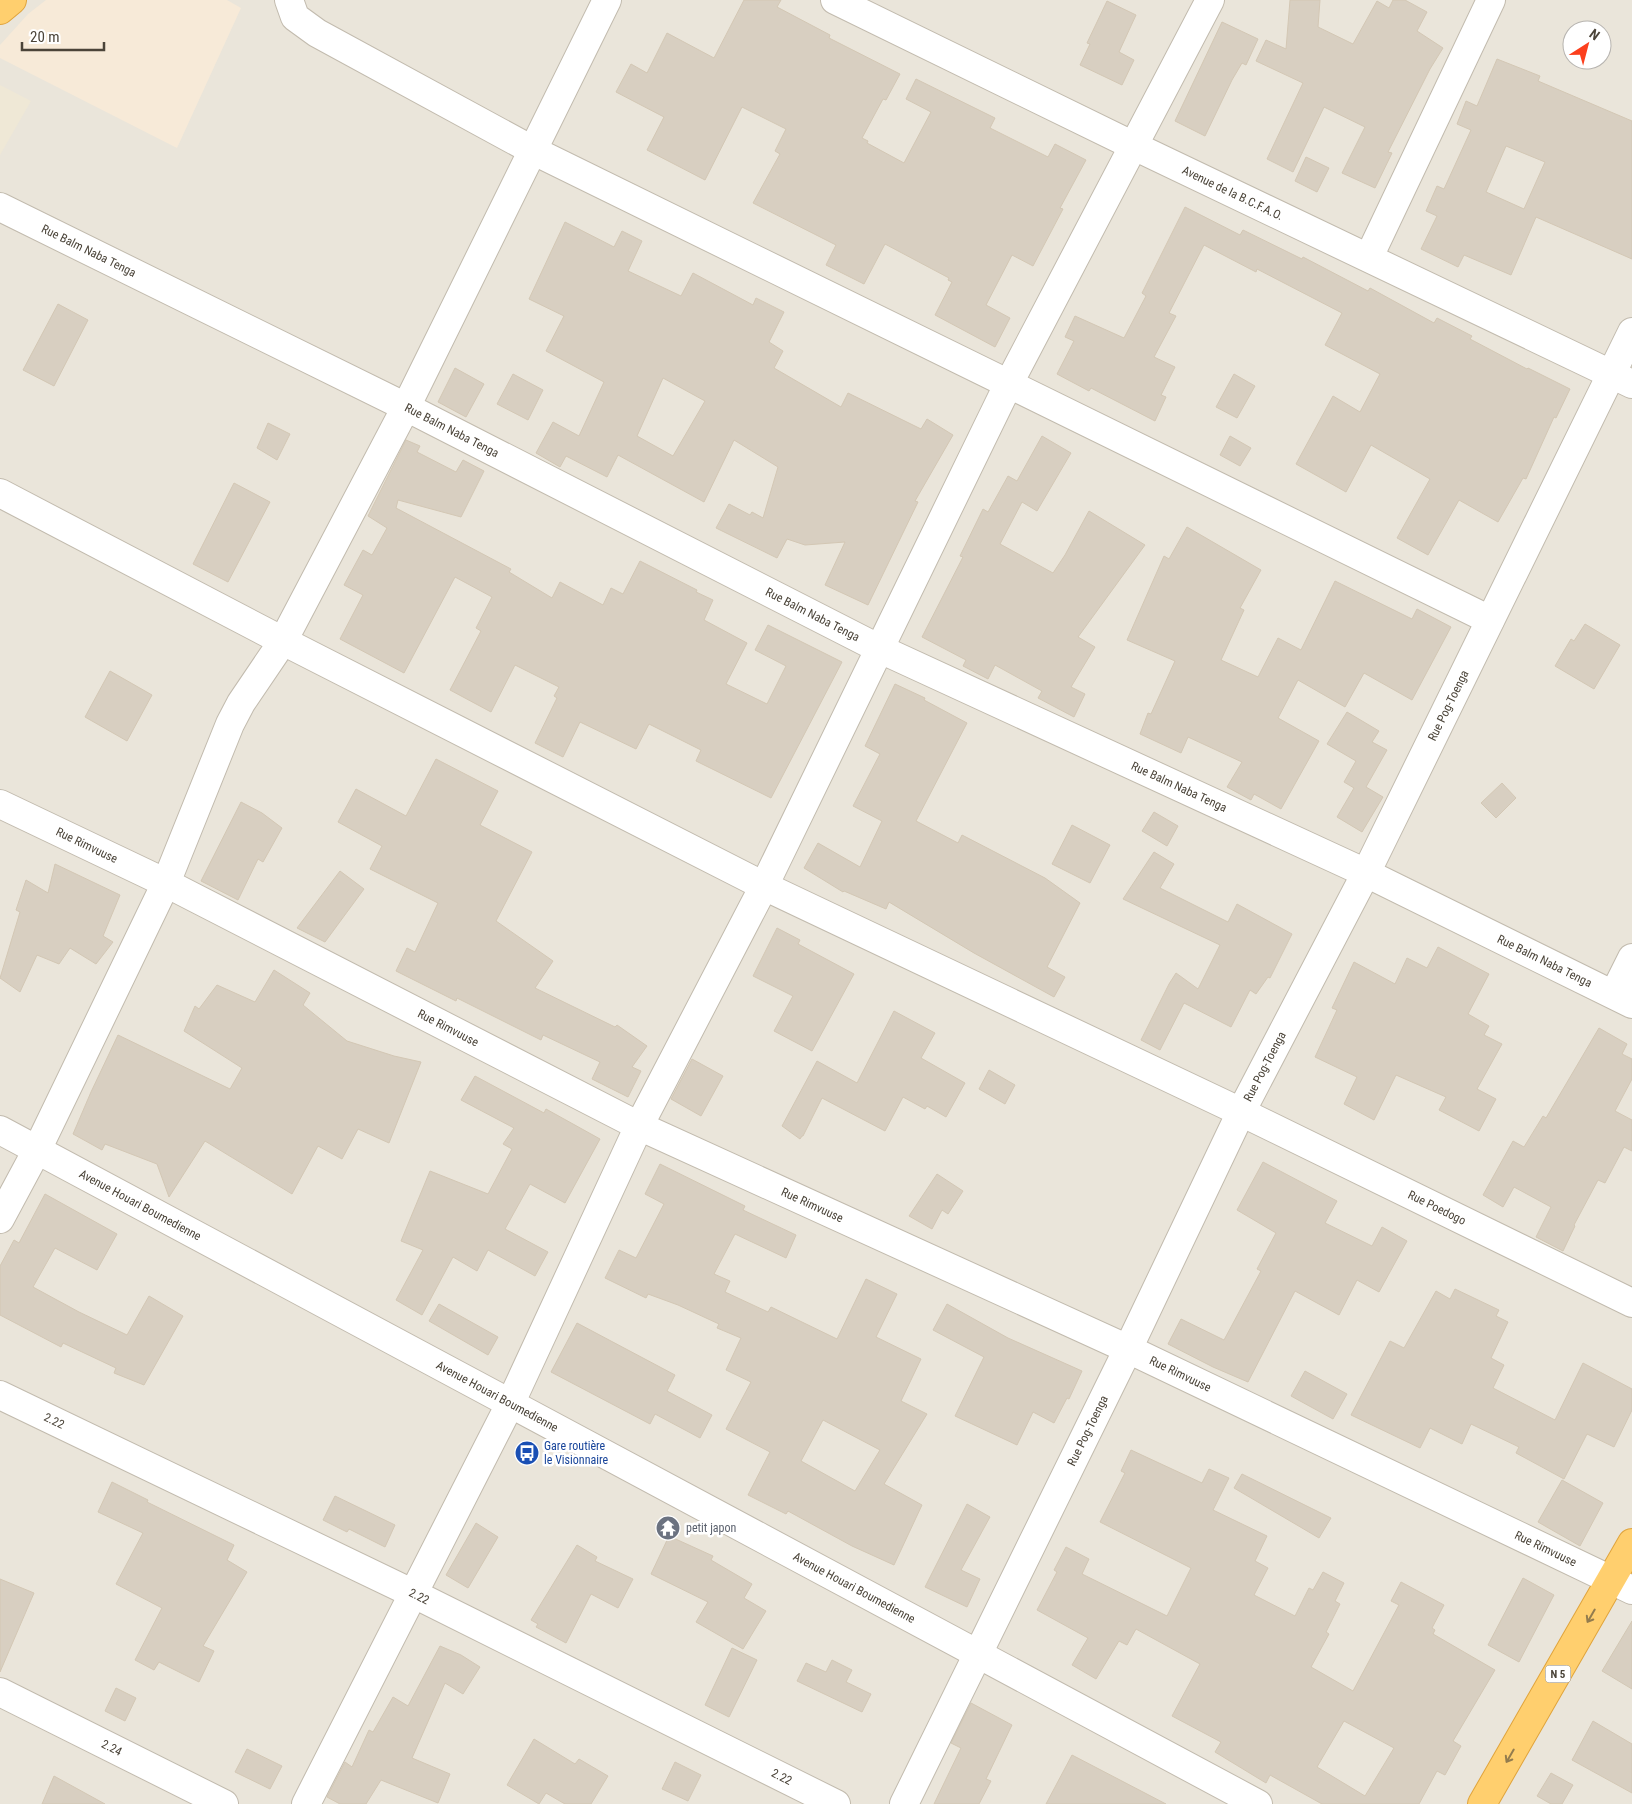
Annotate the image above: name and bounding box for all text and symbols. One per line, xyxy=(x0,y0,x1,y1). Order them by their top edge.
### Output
scale bar xyxy=(22,20,105,52)
north arrow xyxy=(1562,20,1612,70)
text: N xyxy=(1586,25,1603,43)
text: 20 m xyxy=(30,28,60,46)
street label: Avenue de la B.C.F.A.O. xyxy=(1180,163,1285,223)
street label: Rue Balm Naba Tenga xyxy=(39,222,139,280)
street label: Rue Balm Naba Tenga xyxy=(402,401,501,460)
street label: Rue Balm Naba Tenga xyxy=(763,585,862,644)
street label: Rue Pog-Toenga xyxy=(1425,668,1472,743)
street label: Rue Balm Naba Tenga xyxy=(1129,759,1229,815)
street label: Rue Rimvuuse xyxy=(54,825,120,866)
street label: Rue Balm Naba Tenga xyxy=(1495,932,1594,990)
street label: Rue Rimvuuse xyxy=(415,1006,481,1050)
street label: Rue Pog-Toenga xyxy=(1241,1029,1289,1104)
street label: Avenue Houari Boumedienne xyxy=(77,1167,204,1244)
street label: Rue Rimvuuse xyxy=(779,1185,846,1225)
street label: Rue Poedogo xyxy=(1406,1188,1468,1228)
street label: Rue Rimvuuse xyxy=(1147,1353,1214,1395)
street label: Avenue Houari Boumedienne xyxy=(434,1358,561,1435)
street label: Rue Pog-Toenga xyxy=(1064,1393,1111,1468)
street label: 2.22 xyxy=(42,1410,67,1432)
place label: Gare routière le Visionnaire xyxy=(544,1439,609,1467)
bus stop icon: Gare routière le Visionnaire xyxy=(514,1440,540,1466)
temple icon: petit japon xyxy=(655,1515,681,1541)
place label: petit japon xyxy=(686,1521,737,1535)
street label: Rue Rimvuuse xyxy=(1513,1528,1579,1570)
street label: Avenue Houari Boumedienne xyxy=(791,1549,918,1626)
street label: 2.22 xyxy=(407,1586,432,1607)
one-way arrow xyxy=(1586,1608,1596,1623)
road number: N 5 xyxy=(1546,1666,1570,1682)
street label: 2.24 xyxy=(99,1737,124,1759)
one-way arrow xyxy=(1504,1749,1514,1763)
street label: 2.22 xyxy=(769,1766,794,1788)

